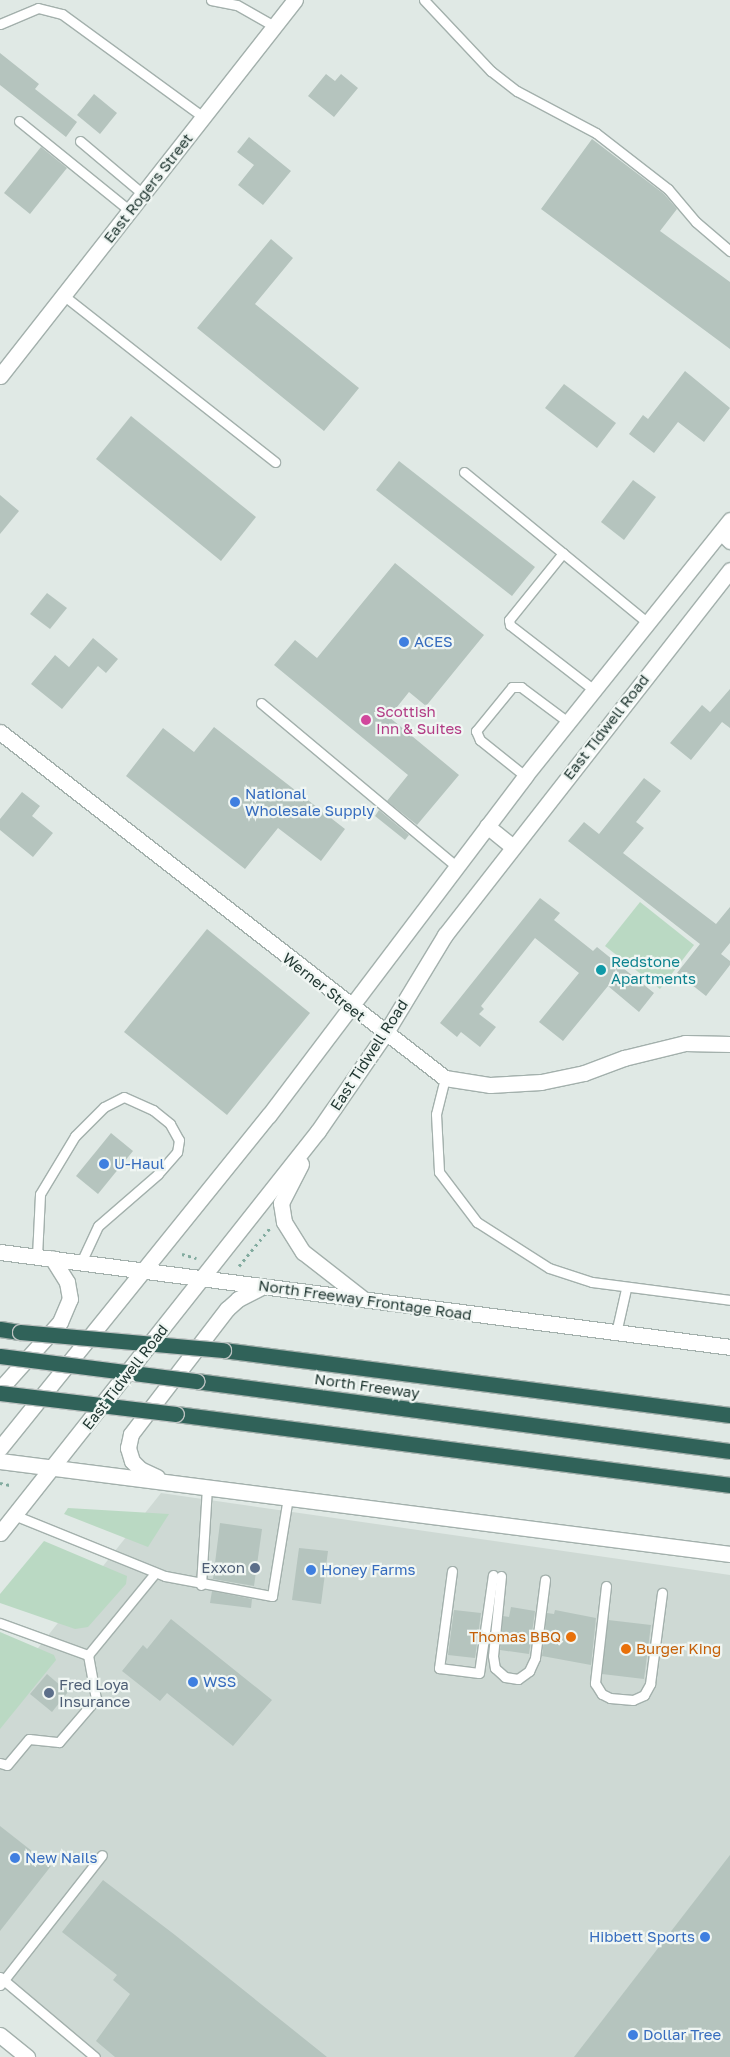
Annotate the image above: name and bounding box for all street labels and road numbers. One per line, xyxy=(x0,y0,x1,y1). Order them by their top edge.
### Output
street label: East Rogers Street xyxy=(100,130,196,246)
street label: East Tidwell Road xyxy=(559,671,653,783)
street label: Werner Street xyxy=(279,949,369,1025)
street label: East Tidwell Road xyxy=(326,996,412,1114)
street label: North Freeway Frontage Road xyxy=(257,1276,473,1324)
street label: East Tidwell Road xyxy=(78,1321,172,1433)
street label: North Freeway xyxy=(313,1370,421,1402)

